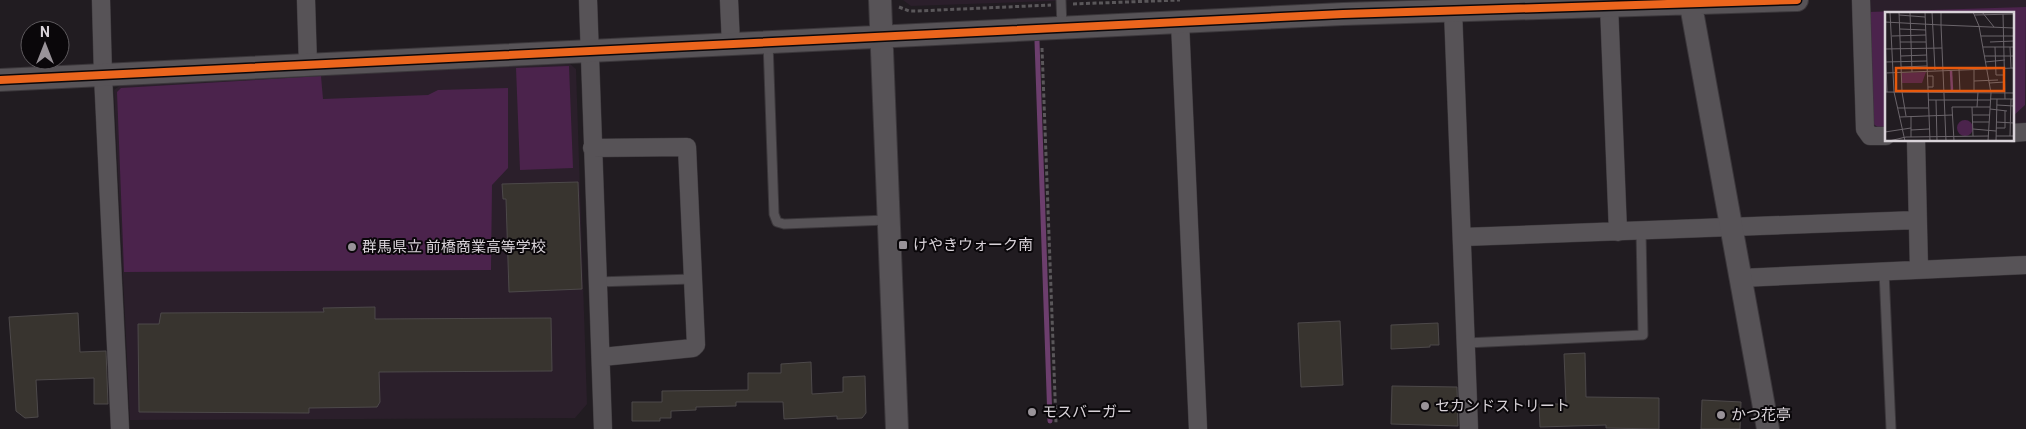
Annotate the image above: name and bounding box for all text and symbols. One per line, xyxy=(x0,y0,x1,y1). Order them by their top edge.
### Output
inset map xyxy=(1885,12,2014,141)
north arrow xyxy=(20,20,70,70)
text: N xyxy=(40,24,50,40)
place label: けやきウォーク南 xyxy=(913,236,1033,254)
place label: 群馬県立 前橋商業高等学校 xyxy=(362,238,546,256)
marker: けやきウォーク南 xyxy=(897,239,909,251)
marker: 群馬県立 前橋商業高等学校 xyxy=(346,241,358,253)
place label: セカンドストリート xyxy=(1435,397,1570,415)
marker: セカンドストリート xyxy=(1419,400,1431,412)
place label: モスバーガー xyxy=(1042,403,1132,421)
marker: モスバーガー xyxy=(1026,406,1038,418)
place label: かつ花亭 xyxy=(1731,406,1791,424)
marker: かつ花亭 xyxy=(1715,409,1727,421)

